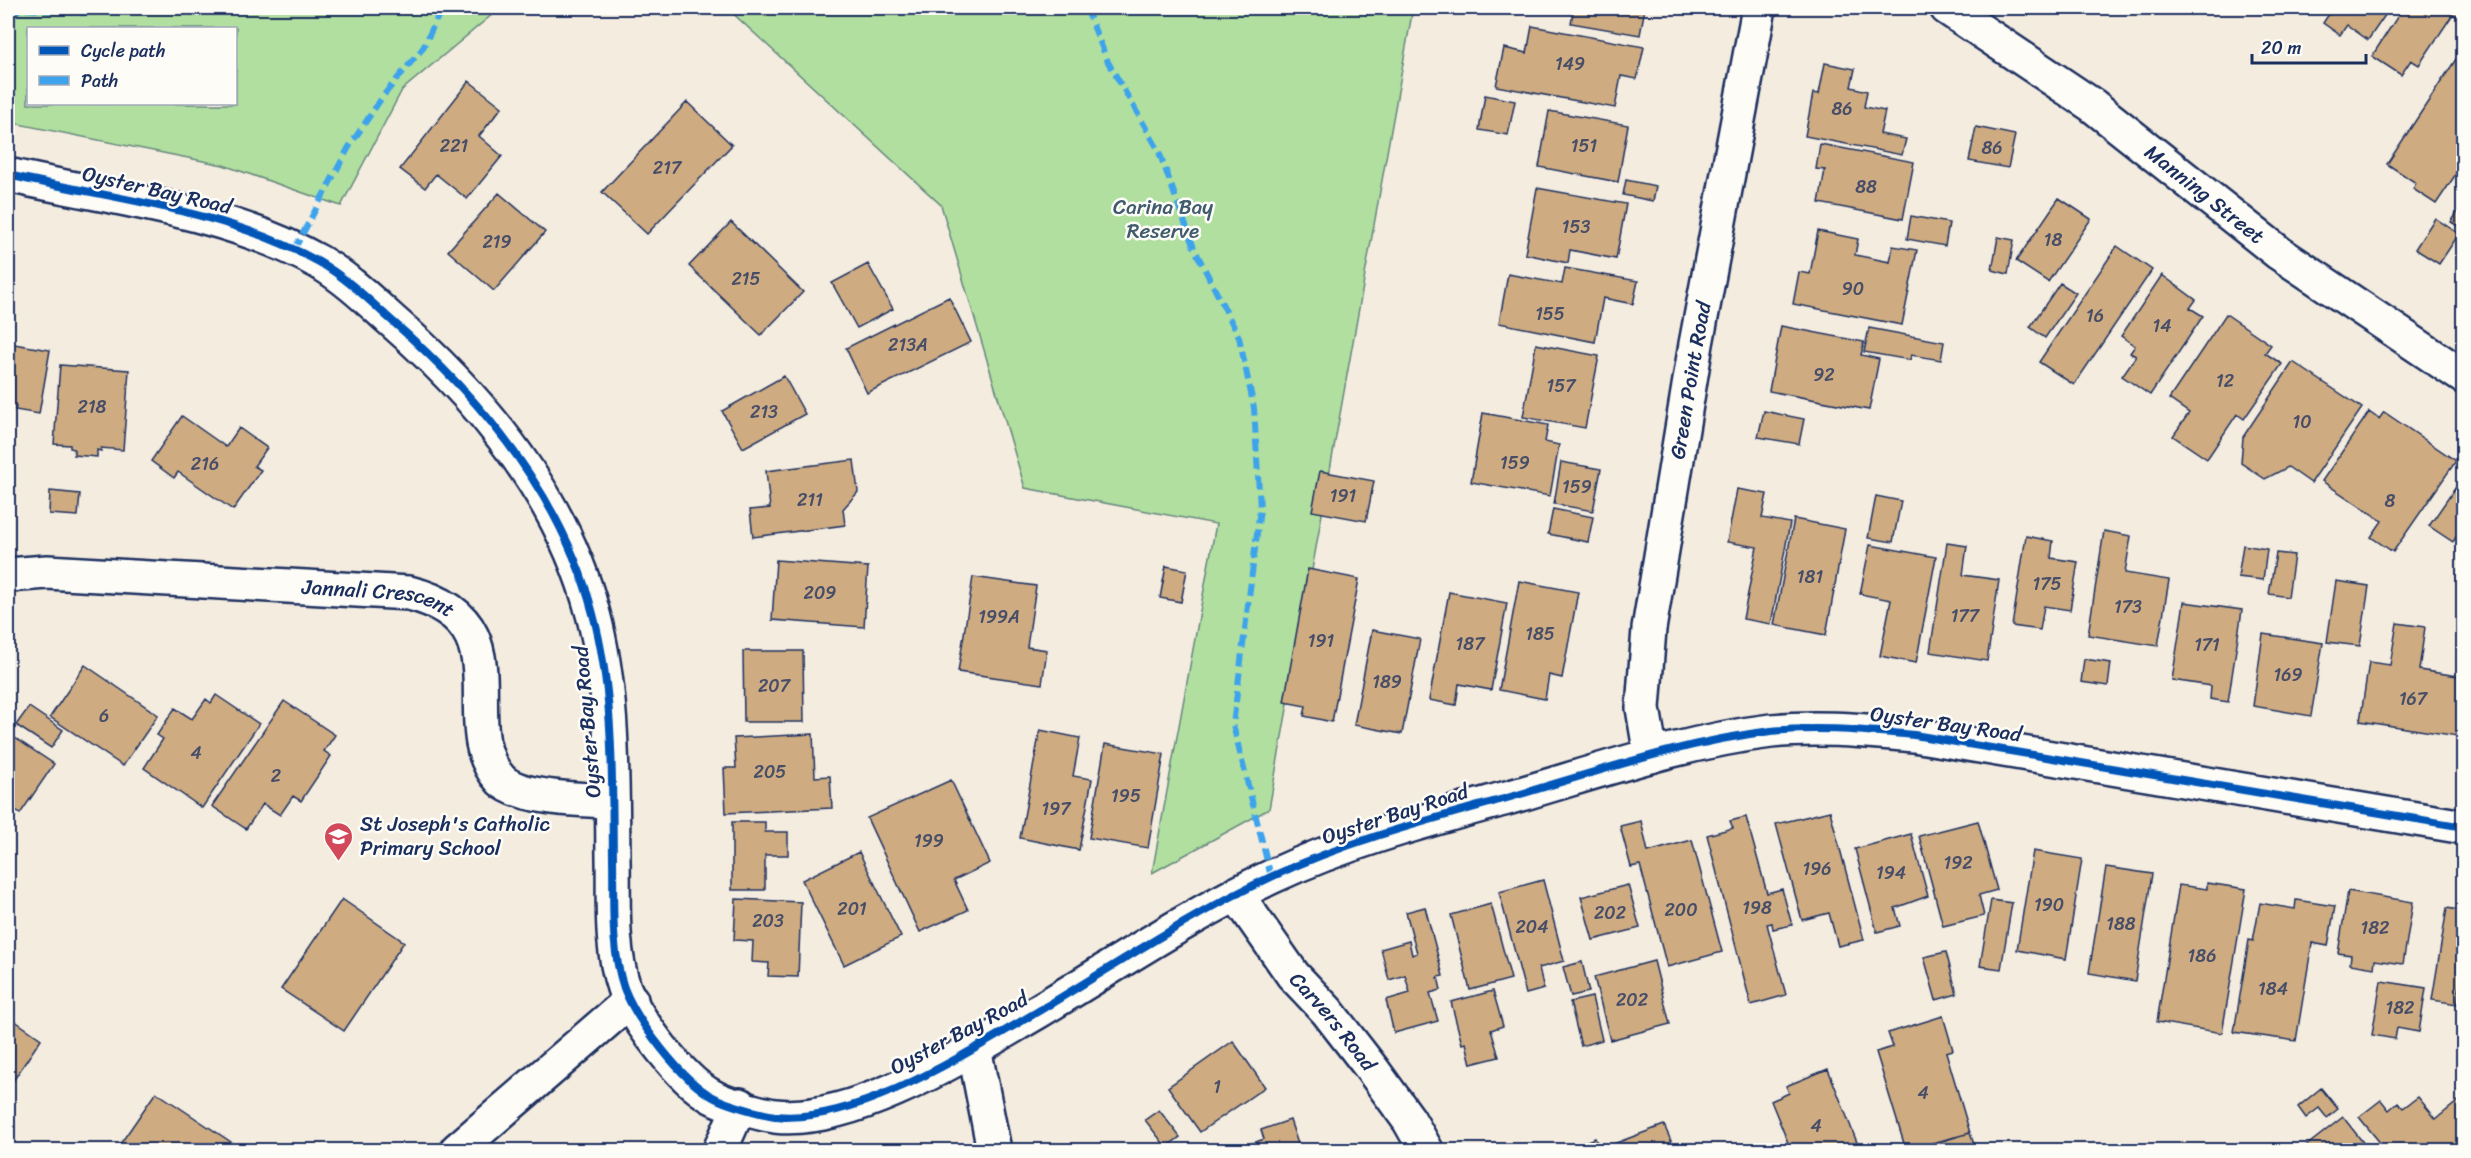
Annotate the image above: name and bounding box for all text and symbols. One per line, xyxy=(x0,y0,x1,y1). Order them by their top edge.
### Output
legend xyxy=(27,27,237,105)
scale bar xyxy=(2252,27,2366,65)
text: 20 m xyxy=(2261,32,2301,64)
text: Cycle path xyxy=(81,35,165,67)
house number: 149 xyxy=(1555,48,1585,80)
text: Path xyxy=(81,65,118,97)
house number: 86 xyxy=(1831,93,1853,125)
house number: 221 xyxy=(440,130,469,162)
house number: 151 xyxy=(1571,130,1597,162)
house number: 86 xyxy=(1981,132,2003,164)
street label: Manning Street xyxy=(2136,134,2273,254)
house number: 217 xyxy=(653,152,683,184)
street label: Oyster Bay Road xyxy=(78,154,237,226)
house number: 88 xyxy=(1855,171,1877,203)
park label: Carina Bay Reserve xyxy=(1113,188,1213,250)
house number: 153 xyxy=(1562,211,1590,243)
house number: 18 xyxy=(2044,224,2062,256)
house number: 219 xyxy=(482,226,512,258)
house number: 215 xyxy=(731,263,761,295)
house number: 90 xyxy=(1842,273,1864,305)
street label: Green Point Road xyxy=(1658,296,1723,462)
house number: 155 xyxy=(1535,298,1565,330)
house number: 16 xyxy=(2086,300,2104,332)
house number: 14 xyxy=(2153,310,2171,342)
house number: 213A xyxy=(888,329,928,361)
house number: 92 xyxy=(1813,359,1835,391)
house number: 12 xyxy=(2216,365,2234,397)
house number: 157 xyxy=(1547,370,1577,402)
house number: 218 xyxy=(78,391,107,423)
house number: 213 xyxy=(750,396,778,428)
house number: 10 xyxy=(2292,406,2312,438)
house number: 159 xyxy=(1500,447,1530,479)
house number: 216 xyxy=(191,448,219,480)
house number: 159 xyxy=(1562,471,1592,503)
house number: 191 xyxy=(1330,480,1357,512)
house number: 211 xyxy=(797,484,823,516)
house number: 8 xyxy=(2385,485,2396,517)
house number: 181 xyxy=(1797,561,1823,593)
street label: Jannali Crescent xyxy=(300,568,463,628)
house number: 175 xyxy=(2033,568,2062,600)
house number: 209 xyxy=(804,577,836,609)
house number: 173 xyxy=(2114,591,2142,623)
house number: 177 xyxy=(1951,600,1981,632)
house number: 199A xyxy=(978,601,1020,633)
house number: 185 xyxy=(1525,618,1555,650)
house number: 191 xyxy=(1308,625,1335,657)
house number: 187 xyxy=(1456,628,1486,660)
house number: 171 xyxy=(2194,629,2220,661)
street label: Oyster Bay Road xyxy=(561,643,613,800)
house number: 169 xyxy=(2274,659,2303,691)
house number: 189 xyxy=(1372,666,1402,698)
house number: 207 xyxy=(758,670,792,702)
house number: 167 xyxy=(2399,683,2429,715)
street label: Oyster Bay Road xyxy=(1868,695,2026,754)
house number: 6 xyxy=(99,700,109,732)
house number: 4 xyxy=(190,737,202,769)
house number: 205 xyxy=(754,756,786,788)
house number: 2 xyxy=(271,760,281,792)
street label: Oyster Bay Road xyxy=(1317,772,1475,856)
house number: 195 xyxy=(1111,780,1141,812)
house number: 197 xyxy=(1041,793,1072,825)
place label: St Joseph's Catholic Primary School xyxy=(360,805,550,867)
school or university icon: St Joseph's Catholic Primary School xyxy=(323,820,355,862)
house number: 199 xyxy=(914,825,944,857)
house number: 192 xyxy=(1943,847,1973,879)
house number: 196 xyxy=(1803,853,1832,885)
house number: 194 xyxy=(1876,857,1906,889)
house number: 190 xyxy=(2034,889,2064,921)
house number: 198 xyxy=(1742,892,1772,924)
house number: 201 xyxy=(837,893,867,925)
house number: 200 xyxy=(1664,894,1698,926)
house number: 202 xyxy=(1594,897,1626,929)
house number: 203 xyxy=(752,905,784,937)
house number: 188 xyxy=(2106,908,2136,940)
house number: 204 xyxy=(1515,911,1549,943)
house number: 182 xyxy=(2361,912,2389,944)
house number: 186 xyxy=(2188,940,2216,972)
street label: Carvers Road xyxy=(1280,962,1388,1081)
house number: 184 xyxy=(2258,973,2288,1005)
street label: Oyster Bay Road xyxy=(883,980,1037,1086)
house number: 202 xyxy=(1616,984,1648,1016)
house number: 182 xyxy=(2386,992,2414,1024)
house number: 1 xyxy=(1213,1071,1221,1103)
house number: 4 xyxy=(1917,1077,1929,1109)
house number: 4 xyxy=(1810,1110,1822,1142)

